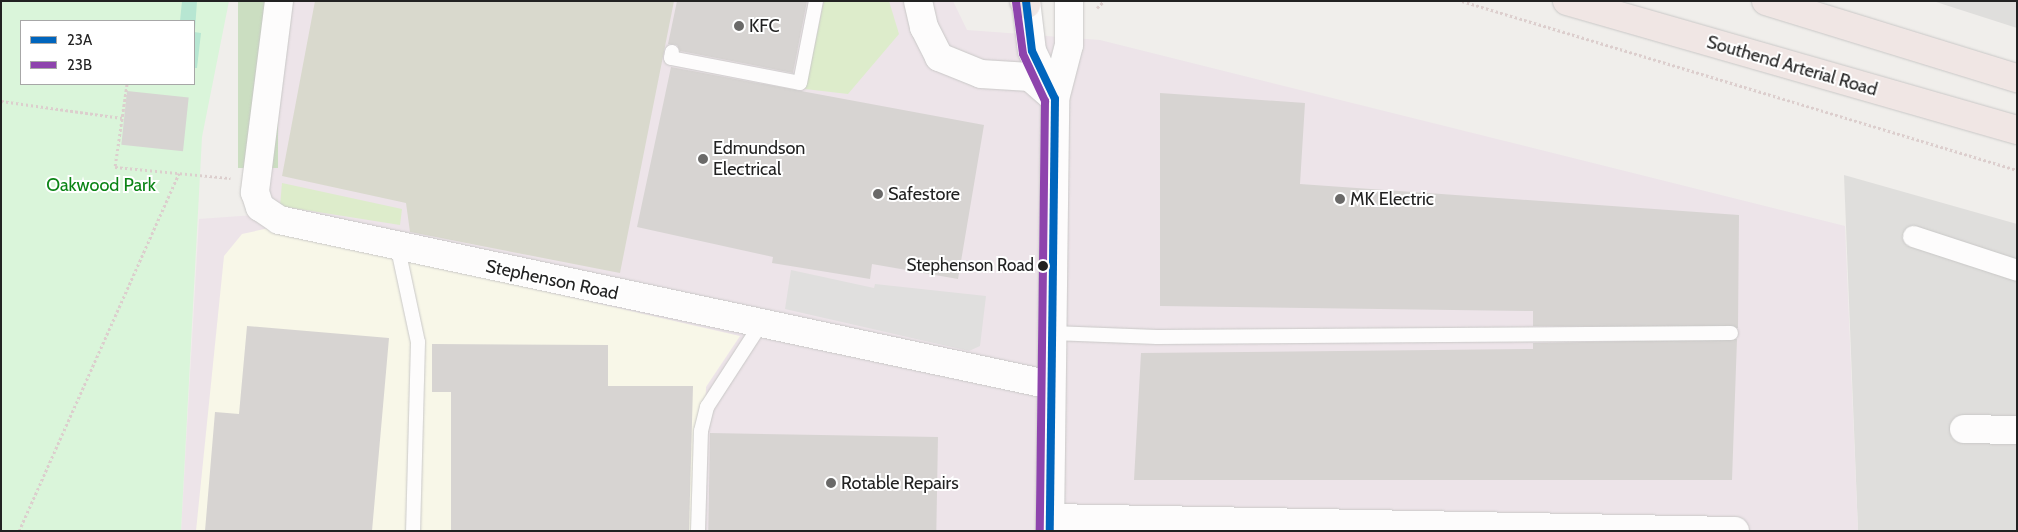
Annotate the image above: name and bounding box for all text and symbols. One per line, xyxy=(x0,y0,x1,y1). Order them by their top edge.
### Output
place label: KFC xyxy=(749,15,780,37)
legend xyxy=(20,20,195,85)
marker: KFC xyxy=(733,20,745,32)
text: 23A xyxy=(67,31,92,49)
street label: Southend Arterial Road xyxy=(1704,31,1880,101)
text: 23B xyxy=(67,56,92,74)
place label: Edmundson Electrical xyxy=(713,138,805,180)
marker: Edmundson Electrical xyxy=(697,153,709,165)
park label: Oakwood Park xyxy=(46,174,156,196)
place label: Safestore xyxy=(888,183,960,205)
marker: Safestore xyxy=(872,188,884,200)
place label: MK Electric xyxy=(1350,188,1434,210)
marker: MK Electric xyxy=(1334,193,1346,205)
street label: Stephenson Road xyxy=(484,255,620,305)
place label: Stephenson Road xyxy=(906,256,1034,276)
marker: Stephenson Road xyxy=(1038,261,1048,271)
place label: Rotable Repairs xyxy=(841,472,959,494)
marker: Rotable Repairs xyxy=(825,477,837,489)

